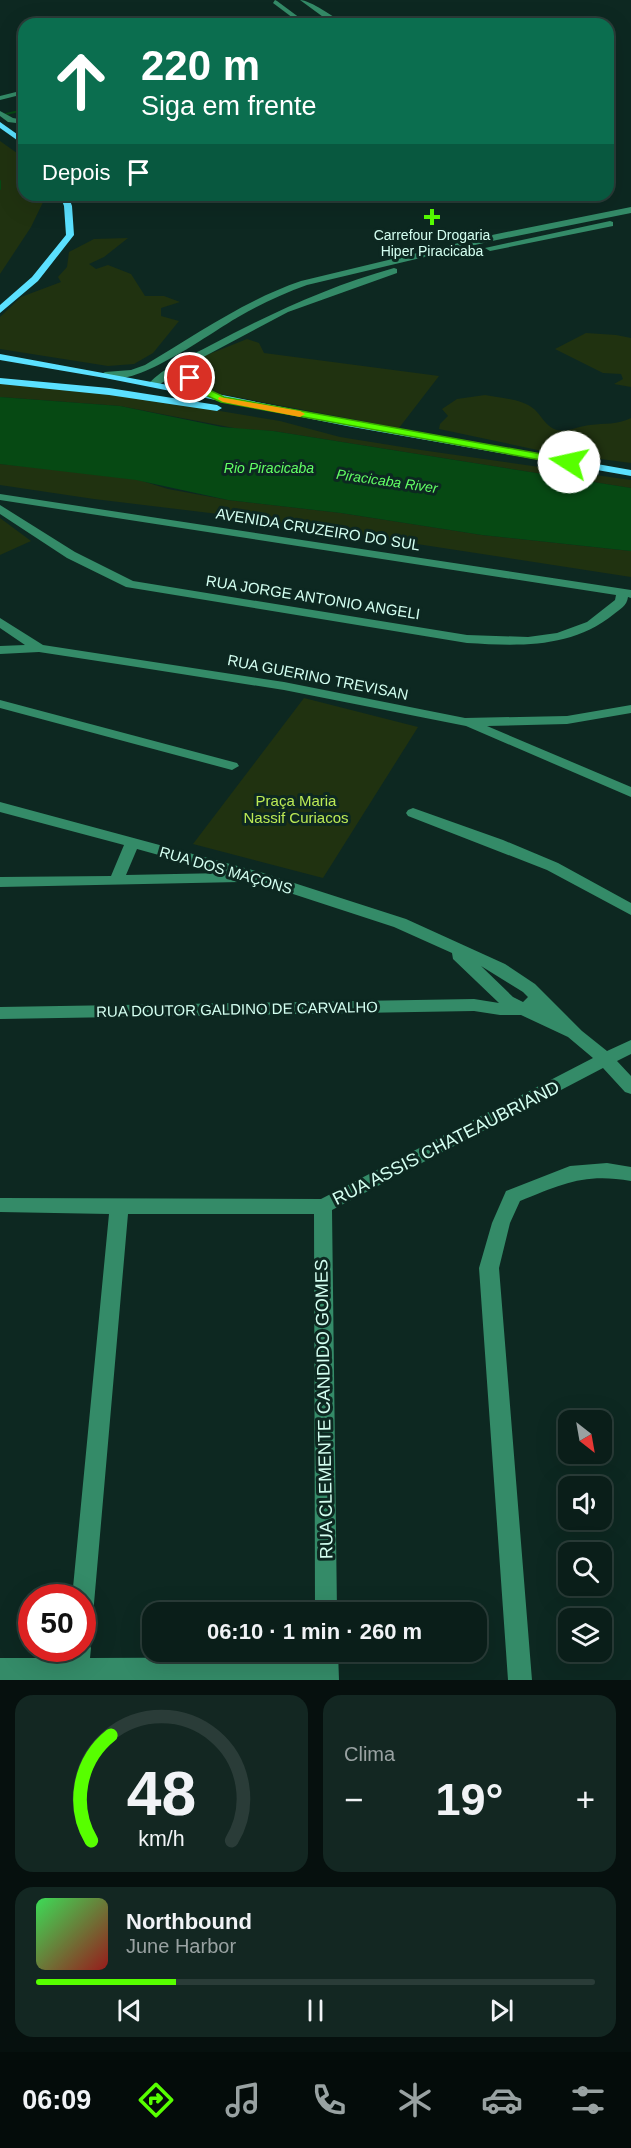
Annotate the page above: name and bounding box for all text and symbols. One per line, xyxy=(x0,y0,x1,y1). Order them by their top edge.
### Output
icon: ahead xyxy=(42,42,120,120)
text: 220 m xyxy=(141,42,260,89)
text: Siga em frente xyxy=(141,91,317,121)
icon: arrive xyxy=(122,156,155,189)
text: Depois xyxy=(42,160,110,185)
marker: Carrefour Drogaria Hiper Piracicaba xyxy=(425,210,439,224)
place label: Carrefour Drogaria Hiper Piracicaba xyxy=(374,227,491,259)
pin xyxy=(164,352,215,403)
icon: arrive xyxy=(173,361,206,394)
position arrow xyxy=(537,430,601,494)
water label: Rio Piracicaba xyxy=(224,460,314,476)
water label: Piracicaba River xyxy=(335,466,440,496)
street label: AVENIDA CRUZEIRO DO SUL xyxy=(215,504,421,554)
street label: RUA JORGE ANTONIO ANGELI xyxy=(205,572,421,622)
street label: RUA GUERINO TREVISAN xyxy=(226,651,410,703)
park label: Praça Maria Nassif Curiacos xyxy=(243,792,349,826)
street label: RUA DOS MAÇONS xyxy=(158,843,294,897)
street label: RUA DOUTOR GALDINO DE CARVALHO xyxy=(96,998,378,1020)
street label: RUA ASSIS CHATEAUBRIAND xyxy=(329,1077,563,1209)
street label: RUA CLEMENTE CANDIDO GOMES xyxy=(311,1259,337,1559)
north arrow xyxy=(558,1410,612,1464)
map controls xyxy=(558,1410,612,1662)
button: sound xyxy=(558,1476,612,1530)
button: search xyxy=(558,1542,612,1596)
speed limit sign: 50 xyxy=(18,1584,96,1662)
button: layers xyxy=(558,1608,612,1662)
text: 06:10 · 1 min · 260 m xyxy=(207,1619,422,1644)
text: Clima xyxy=(344,1743,395,1765)
text: 48 xyxy=(127,1759,196,1828)
text: 19° xyxy=(435,1774,504,1825)
text: − xyxy=(344,1781,363,1818)
text: + xyxy=(576,1781,595,1818)
text: km/h xyxy=(138,1827,185,1851)
text: Northbound xyxy=(126,1909,252,1934)
text: June Harbor xyxy=(126,1935,236,1957)
icon: previous xyxy=(113,1994,146,2027)
icon: pause xyxy=(299,1994,332,2027)
icon: next xyxy=(485,1994,518,2027)
icon: directions xyxy=(135,2079,177,2121)
icon: music xyxy=(222,2079,264,2121)
icon: phone xyxy=(308,2079,350,2121)
icon: climate xyxy=(394,2079,436,2121)
icon: car xyxy=(481,2079,523,2121)
icon: filters xyxy=(567,2079,609,2121)
text: 06:09 xyxy=(22,2085,91,2115)

